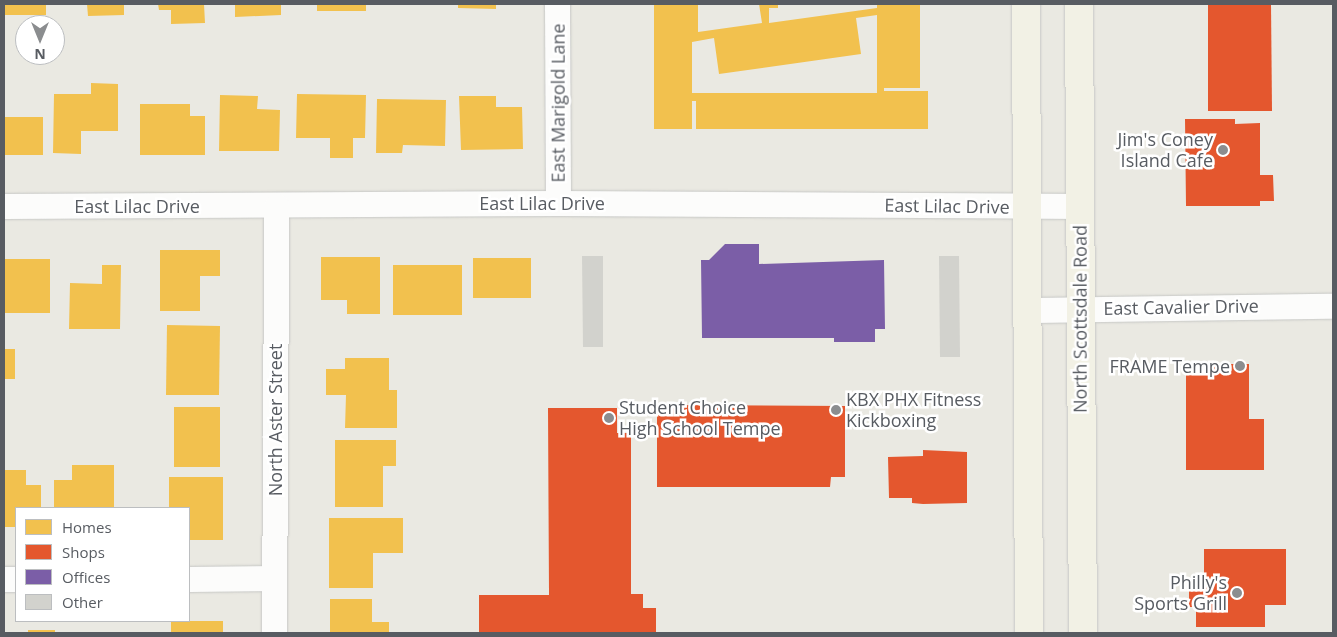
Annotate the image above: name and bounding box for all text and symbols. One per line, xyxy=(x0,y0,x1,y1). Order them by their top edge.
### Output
north arrow xyxy=(15,15,65,65)
street label: East Marigold Lane xyxy=(547,23,569,183)
text: N xyxy=(34,45,46,64)
place label: Jim's Coney Island Cafe xyxy=(1117,129,1213,172)
marker: Jim's Coney Island Cafe xyxy=(1217,144,1229,156)
street label: East Lilac Drive xyxy=(479,192,605,214)
street label: East Lilac Drive xyxy=(884,194,1010,218)
street label: East Lilac Drive xyxy=(74,195,200,217)
street label: North Scottsdale Road xyxy=(1069,225,1091,413)
street label: East Cavalier Drive xyxy=(1103,295,1259,319)
street label: North Aster Street xyxy=(264,344,286,496)
place label: FRAME Tempe xyxy=(1110,355,1230,377)
marker: FRAME Tempe xyxy=(1234,360,1246,372)
place label: KBX PHX Fitness Kickboxing xyxy=(846,389,981,432)
place label: Student Choice High School Tempe xyxy=(619,397,781,439)
marker: KBX PHX Fitness Kickboxing xyxy=(830,404,842,416)
marker: Student Choice High School Tempe xyxy=(603,412,615,424)
legend xyxy=(15,507,190,622)
text: Homes xyxy=(62,517,112,537)
text: Shops xyxy=(62,542,105,562)
text: Offices xyxy=(62,567,110,587)
place label: Philly's Sports Grill xyxy=(1134,572,1227,614)
marker: Philly's Sports Grill xyxy=(1231,587,1243,599)
text: Other xyxy=(62,592,103,612)

